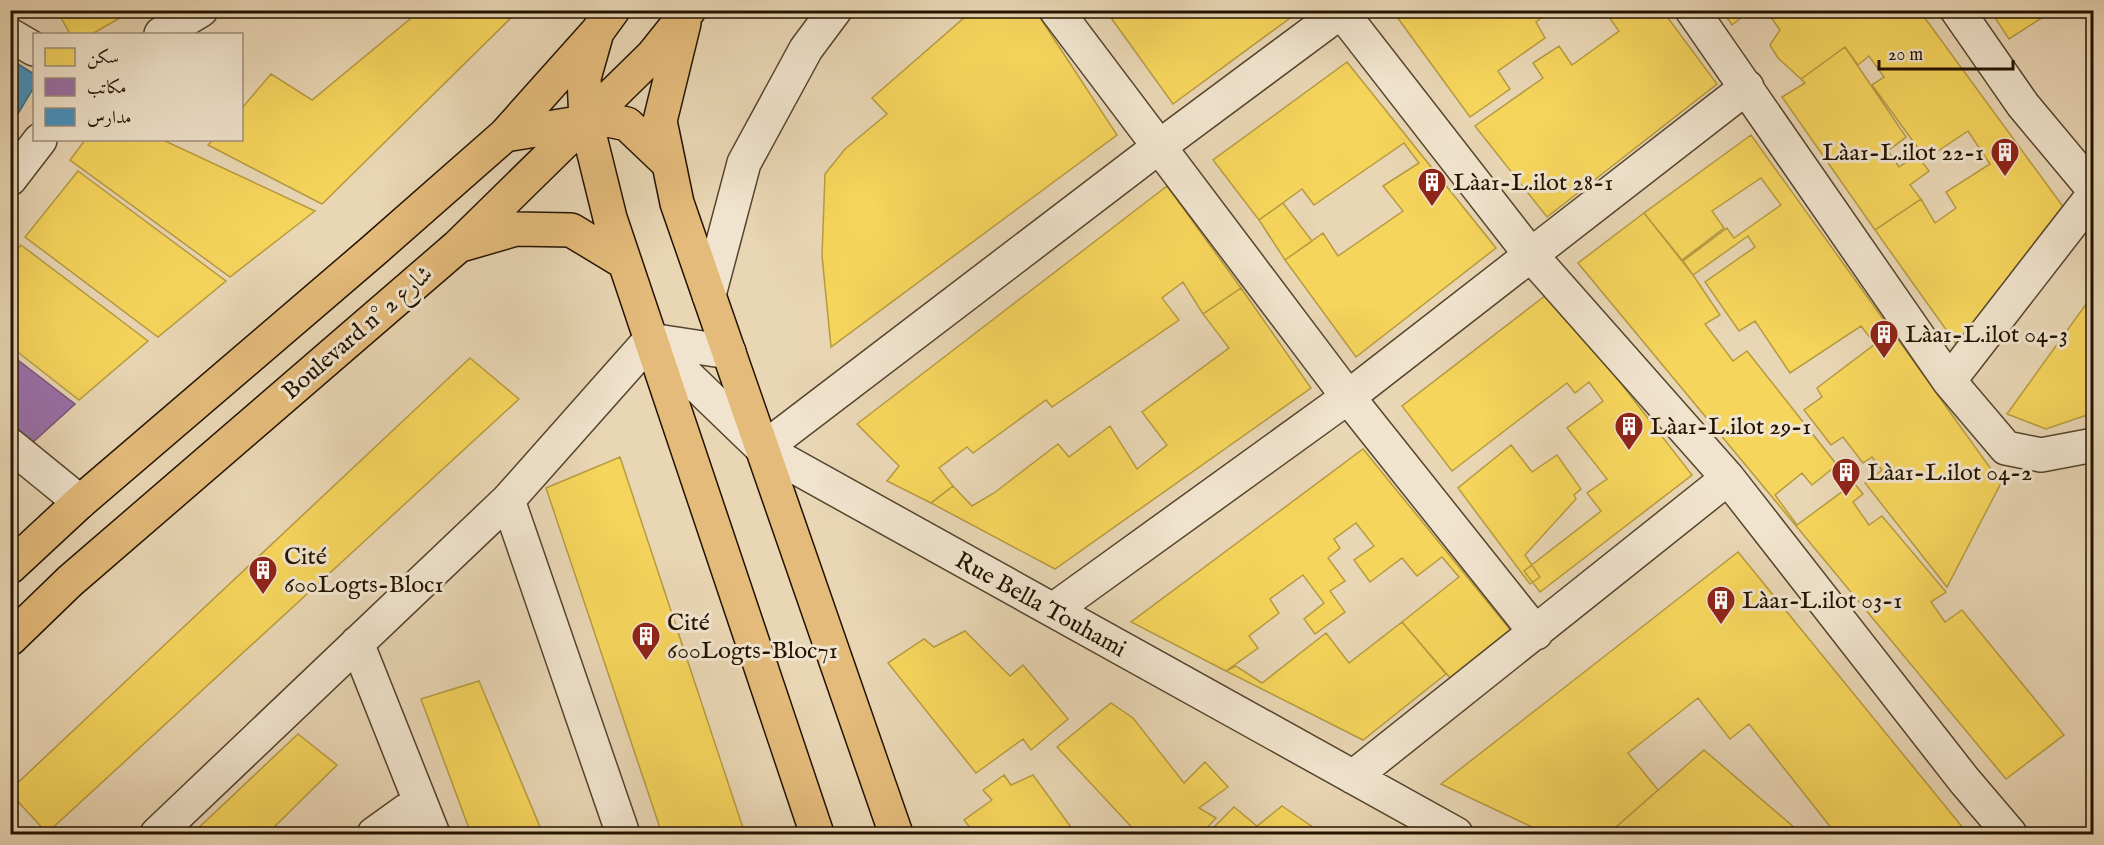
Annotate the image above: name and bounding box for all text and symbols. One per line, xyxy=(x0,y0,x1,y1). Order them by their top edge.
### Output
legend xyxy=(33,33,243,141)
scale bar xyxy=(1879,33,2012,71)
text: 20 m xyxy=(1888,44,1923,67)
text: سكن xyxy=(87,47,119,70)
text: مكاتب xyxy=(87,77,127,100)
text: مدارس xyxy=(87,107,131,130)
building icon: Làa1-L.ilot 22-1 xyxy=(1989,136,2021,178)
place label: Làa1-L.ilot 22-1 xyxy=(1822,138,1984,169)
building icon: Làa1-L.ilot 28-1 xyxy=(1416,166,1448,208)
place label: Làa1-L.ilot 28-1 xyxy=(1453,168,1613,199)
street label: Boulevard n° شارع 2 xyxy=(276,259,442,410)
building icon: Làa1-L.ilot 04-3 xyxy=(1868,318,1900,360)
place label: Làa1-L.ilot 04-3 xyxy=(1905,320,2068,351)
building icon: Làa1-L.ilot 29-1 xyxy=(1613,410,1645,452)
place label: Làa1-L.ilot 29-1 xyxy=(1650,412,1811,443)
building icon: Làa1-L.ilot 04-2 xyxy=(1830,456,1862,498)
place label: Làa1-L.ilot 04-2 xyxy=(1867,458,2032,489)
place label: Cité 600Logts-Bloc1 xyxy=(284,542,443,601)
street label: Rue Bella Touhami xyxy=(949,545,1131,665)
building icon: Cité 600Logts-Bloc1 xyxy=(247,554,279,596)
building icon: Làa1-L.ilot 03-1 xyxy=(1705,584,1737,626)
place label: Làa1-L.ilot 03-1 xyxy=(1742,586,1902,617)
place label: Cité 600Logts-Bloc71 xyxy=(667,608,838,667)
building icon: Cité 600Logts-Bloc71 xyxy=(630,620,662,662)

